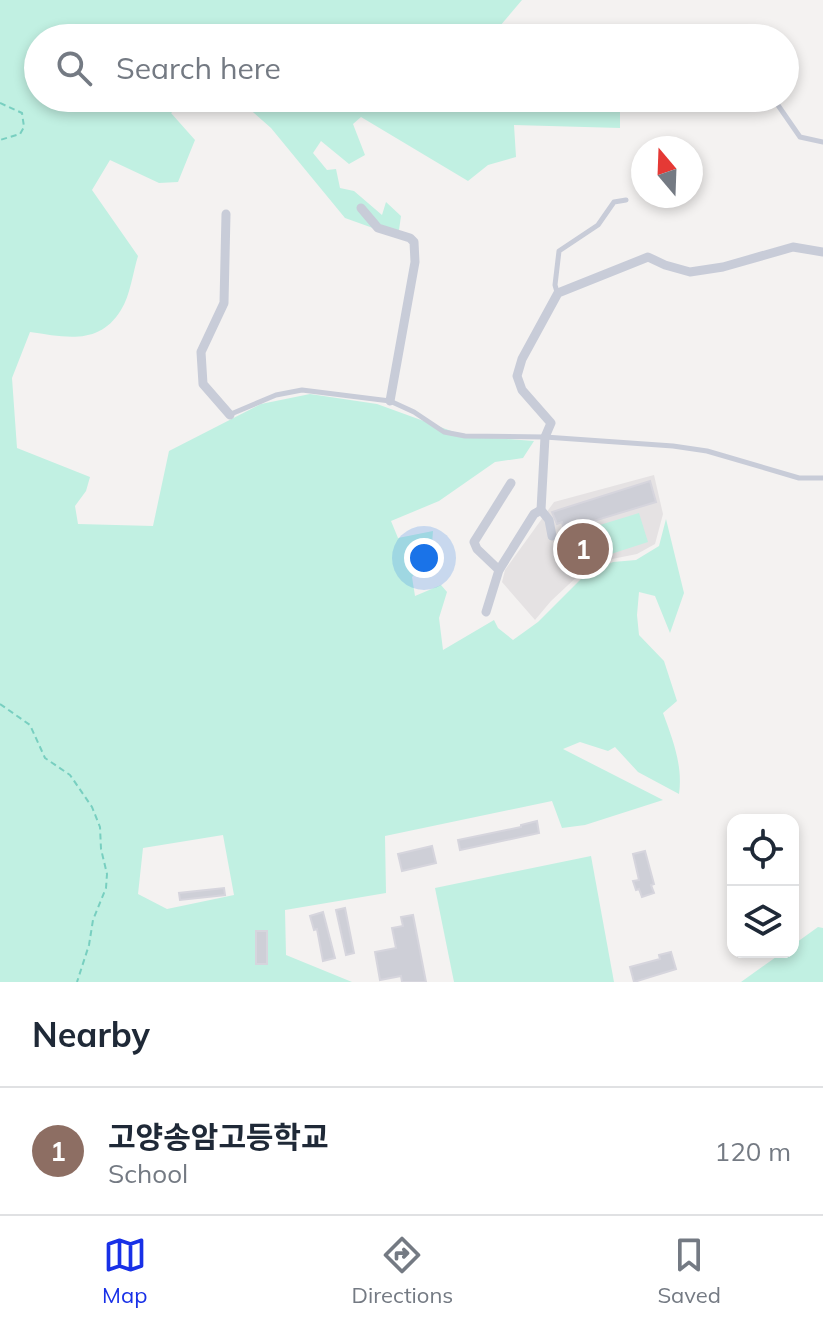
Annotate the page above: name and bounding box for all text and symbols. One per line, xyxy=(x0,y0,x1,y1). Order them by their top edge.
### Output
search box xyxy=(24,24,799,112)
icon: search xyxy=(52,46,96,90)
text: Search here xyxy=(116,49,281,87)
north arrow xyxy=(631,136,703,208)
pin: 1 xyxy=(557,519,609,579)
your location xyxy=(404,538,444,578)
map controls xyxy=(727,814,799,958)
button: locate xyxy=(727,814,799,886)
button: layers xyxy=(727,886,799,958)
text: Nearby xyxy=(32,1013,150,1056)
text: 고양송암고등학교 xyxy=(108,1118,329,1156)
text: 1 xyxy=(50,1135,66,1168)
text: 120 m xyxy=(715,1135,791,1168)
text: School xyxy=(108,1157,188,1190)
tab: Map xyxy=(102,1233,147,1309)
tab: Directions xyxy=(352,1233,453,1309)
tab: Saved xyxy=(657,1233,721,1309)

